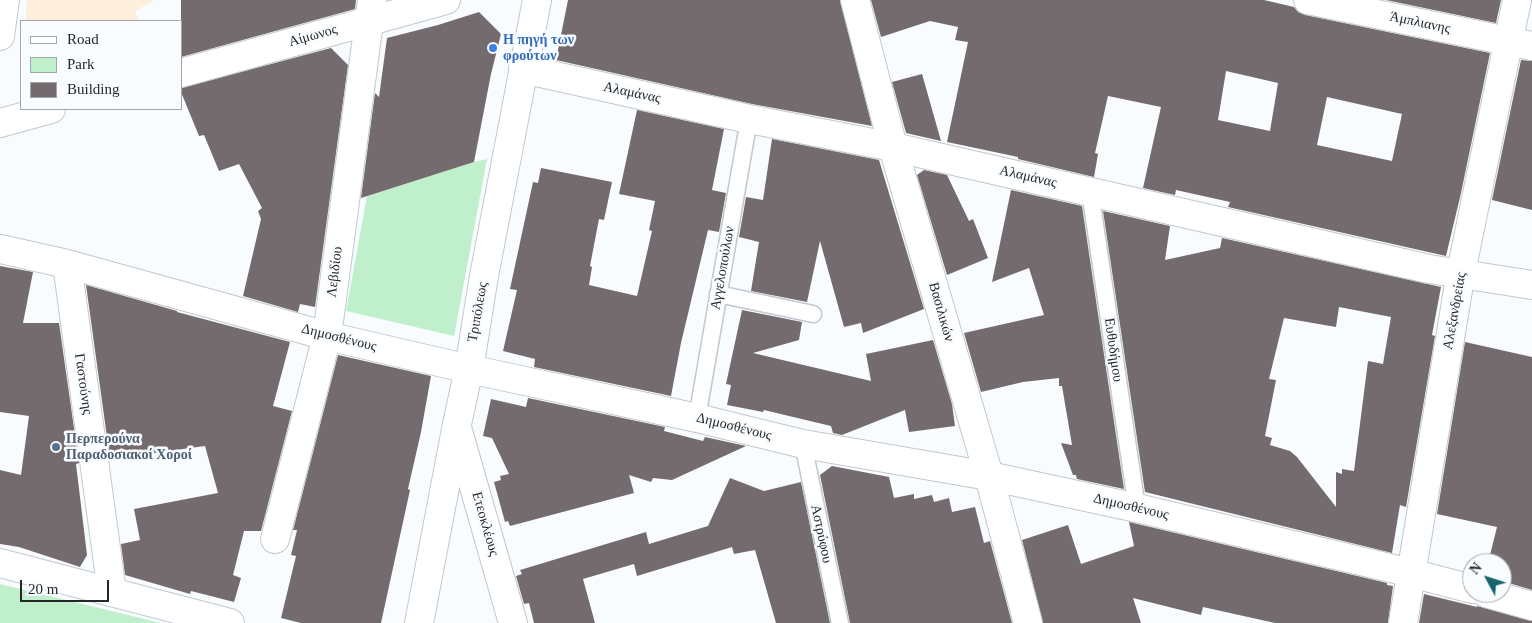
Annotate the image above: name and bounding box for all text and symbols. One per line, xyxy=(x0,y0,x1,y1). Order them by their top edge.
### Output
street label: Άμπλιανης xyxy=(1388,8,1452,38)
legend xyxy=(20,20,182,110)
street label: Αίμωνος xyxy=(287,21,339,51)
text: Road xyxy=(67,31,99,47)
place label: Η πηγή των φρούτων xyxy=(503,32,574,64)
marker: Η πηγή των φρούτων xyxy=(487,42,499,54)
text: Park xyxy=(67,56,95,72)
street label: Αλαμάνας xyxy=(602,79,662,107)
text: Building xyxy=(67,81,120,97)
street label: Αλαμάνας xyxy=(998,162,1058,192)
street label: Αγγελοπούλων xyxy=(707,225,739,311)
street label: Λεβιδίου xyxy=(324,246,346,298)
street label: Αλεξανδρείας xyxy=(1440,271,1470,351)
street label: Βασιλικών xyxy=(925,280,957,344)
street label: Τριπόλεως xyxy=(464,281,492,343)
street label: Ευθυδήμου xyxy=(1100,317,1126,383)
street label: Δημοσθένους xyxy=(300,321,378,355)
street label: Γαστούνης xyxy=(70,352,96,416)
street label: Δημοσθένους xyxy=(695,410,773,444)
place label: Περπερούνα Παραδοσιακοί Χοροί xyxy=(66,431,192,464)
marker: Περπερούνα Παραδοσιακοί Χοροί xyxy=(50,441,62,453)
street label: Ετεοκλέους xyxy=(468,490,502,558)
street label: Δημοσθένους xyxy=(1092,490,1170,524)
street label: Αστρύφου xyxy=(807,503,835,565)
north arrow xyxy=(1462,553,1512,603)
text: N xyxy=(1467,560,1485,577)
scale bar xyxy=(22,570,111,602)
text: 20 m xyxy=(28,581,58,597)

